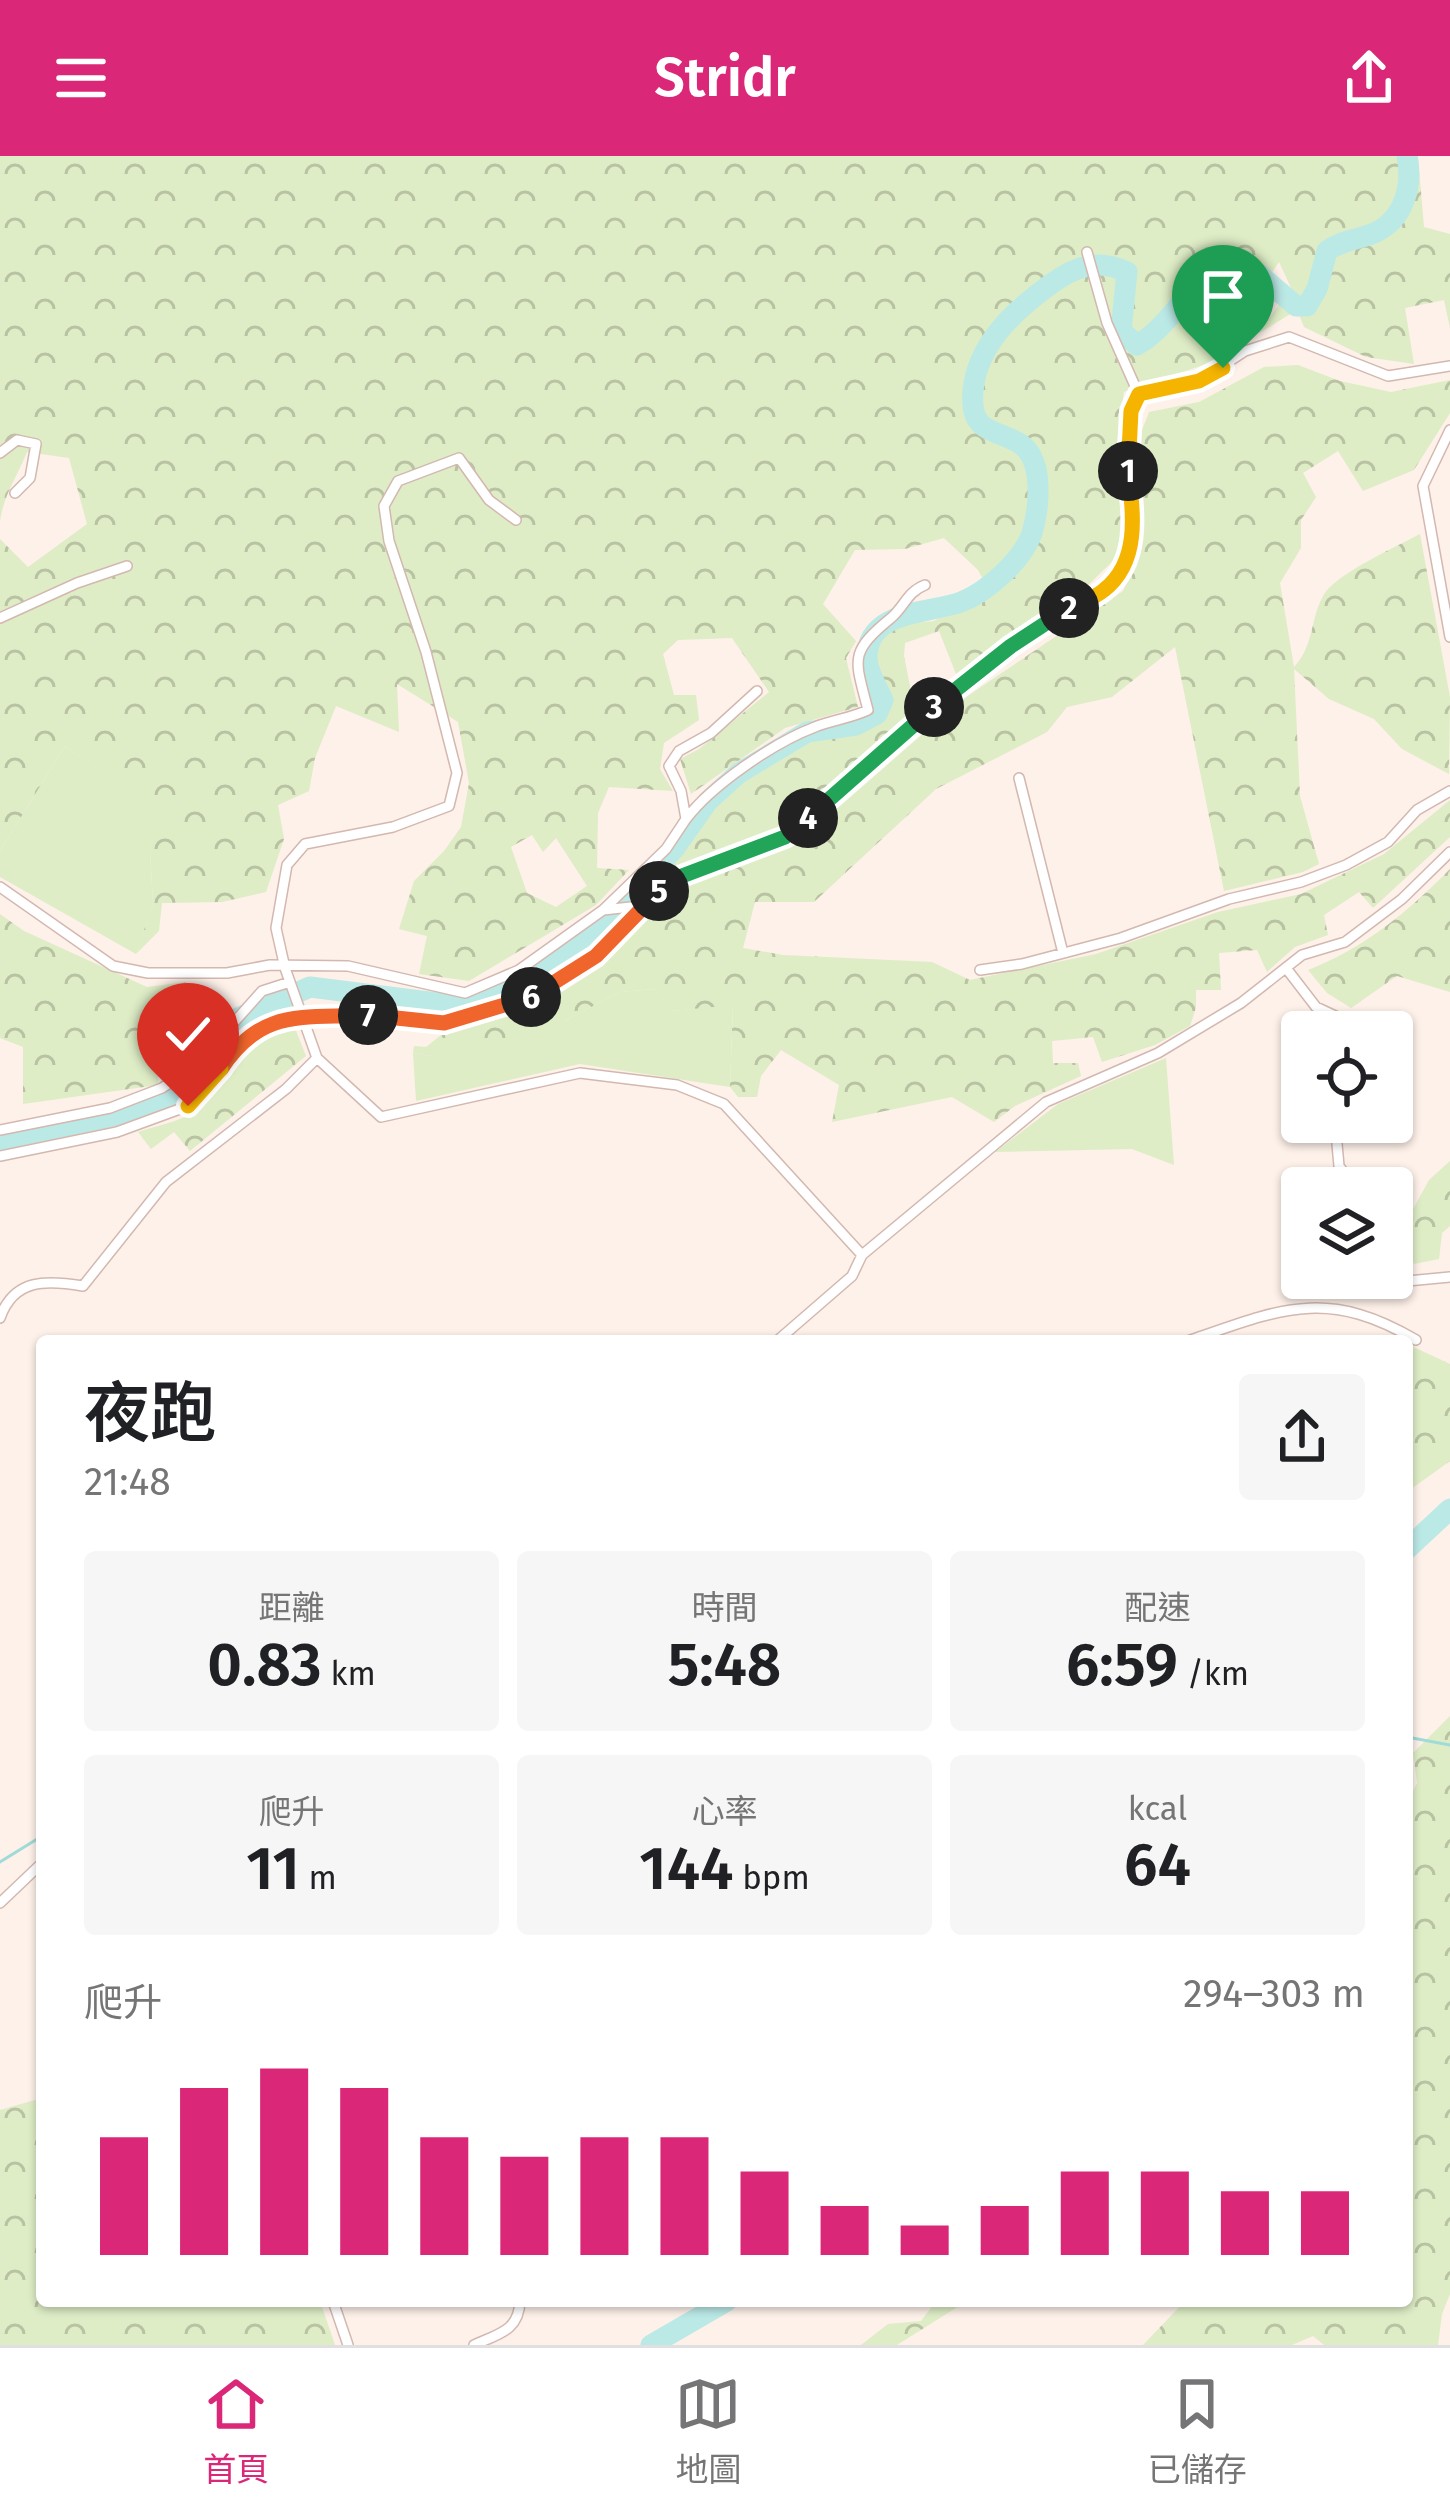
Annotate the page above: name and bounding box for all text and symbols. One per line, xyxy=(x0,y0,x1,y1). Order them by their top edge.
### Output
icon: menu xyxy=(48,45,114,111)
icon: share xyxy=(1336,45,1402,111)
text: Stridr xyxy=(654,46,796,110)
pin xyxy=(1172,245,1274,368)
icon: arrive xyxy=(1190,263,1256,329)
pin: 1 xyxy=(1098,441,1158,501)
text: 1 xyxy=(1120,451,1136,491)
pin: 2 xyxy=(1039,578,1099,638)
text: 2 xyxy=(1060,588,1078,628)
pin: 3 xyxy=(904,677,964,737)
text: 3 xyxy=(925,687,943,727)
pin: 4 xyxy=(778,788,838,848)
text: 4 xyxy=(799,798,817,838)
pin: 5 xyxy=(629,861,689,921)
text: 5 xyxy=(650,871,668,911)
pin: 6 xyxy=(501,967,561,1027)
text: 6 xyxy=(522,977,540,1017)
pin xyxy=(137,983,239,1106)
pin: 7 xyxy=(338,985,398,1045)
text: 7 xyxy=(360,995,376,1035)
icon: check xyxy=(155,1001,221,1067)
map controls xyxy=(1281,1011,1413,1299)
button: locate xyxy=(1281,1011,1413,1143)
button: layers xyxy=(1281,1167,1413,1299)
text: 夜跑 xyxy=(84,1374,216,1453)
button: share xyxy=(1239,1374,1365,1500)
text: 21:48 xyxy=(84,1459,171,1505)
text: 距離 xyxy=(259,1588,325,1628)
text: 時間 xyxy=(692,1588,758,1628)
text: 配速 xyxy=(1125,1588,1191,1628)
text: 0.83 xyxy=(207,1629,322,1701)
text: 5:48 xyxy=(668,1629,781,1701)
text: 6:59 xyxy=(1066,1629,1178,1701)
text: km xyxy=(322,1654,376,1694)
text: /km xyxy=(1178,1654,1249,1694)
text: kcal xyxy=(1128,1789,1187,1829)
text: 爬升 xyxy=(259,1792,325,1832)
text: 心率 xyxy=(692,1792,758,1832)
text: 64 xyxy=(1124,1829,1191,1901)
text: 11 xyxy=(246,1833,300,1905)
text: 144 xyxy=(639,1833,733,1905)
text: m xyxy=(300,1858,337,1898)
text: bpm xyxy=(733,1858,810,1898)
text: 294–303 m xyxy=(1183,1971,1365,2017)
text: 爬升 xyxy=(84,1980,162,2026)
tab: 首頁 xyxy=(203,2371,269,2491)
tab: 地圖 xyxy=(675,2371,741,2491)
tab: 已儲存 xyxy=(1148,2371,1247,2491)

